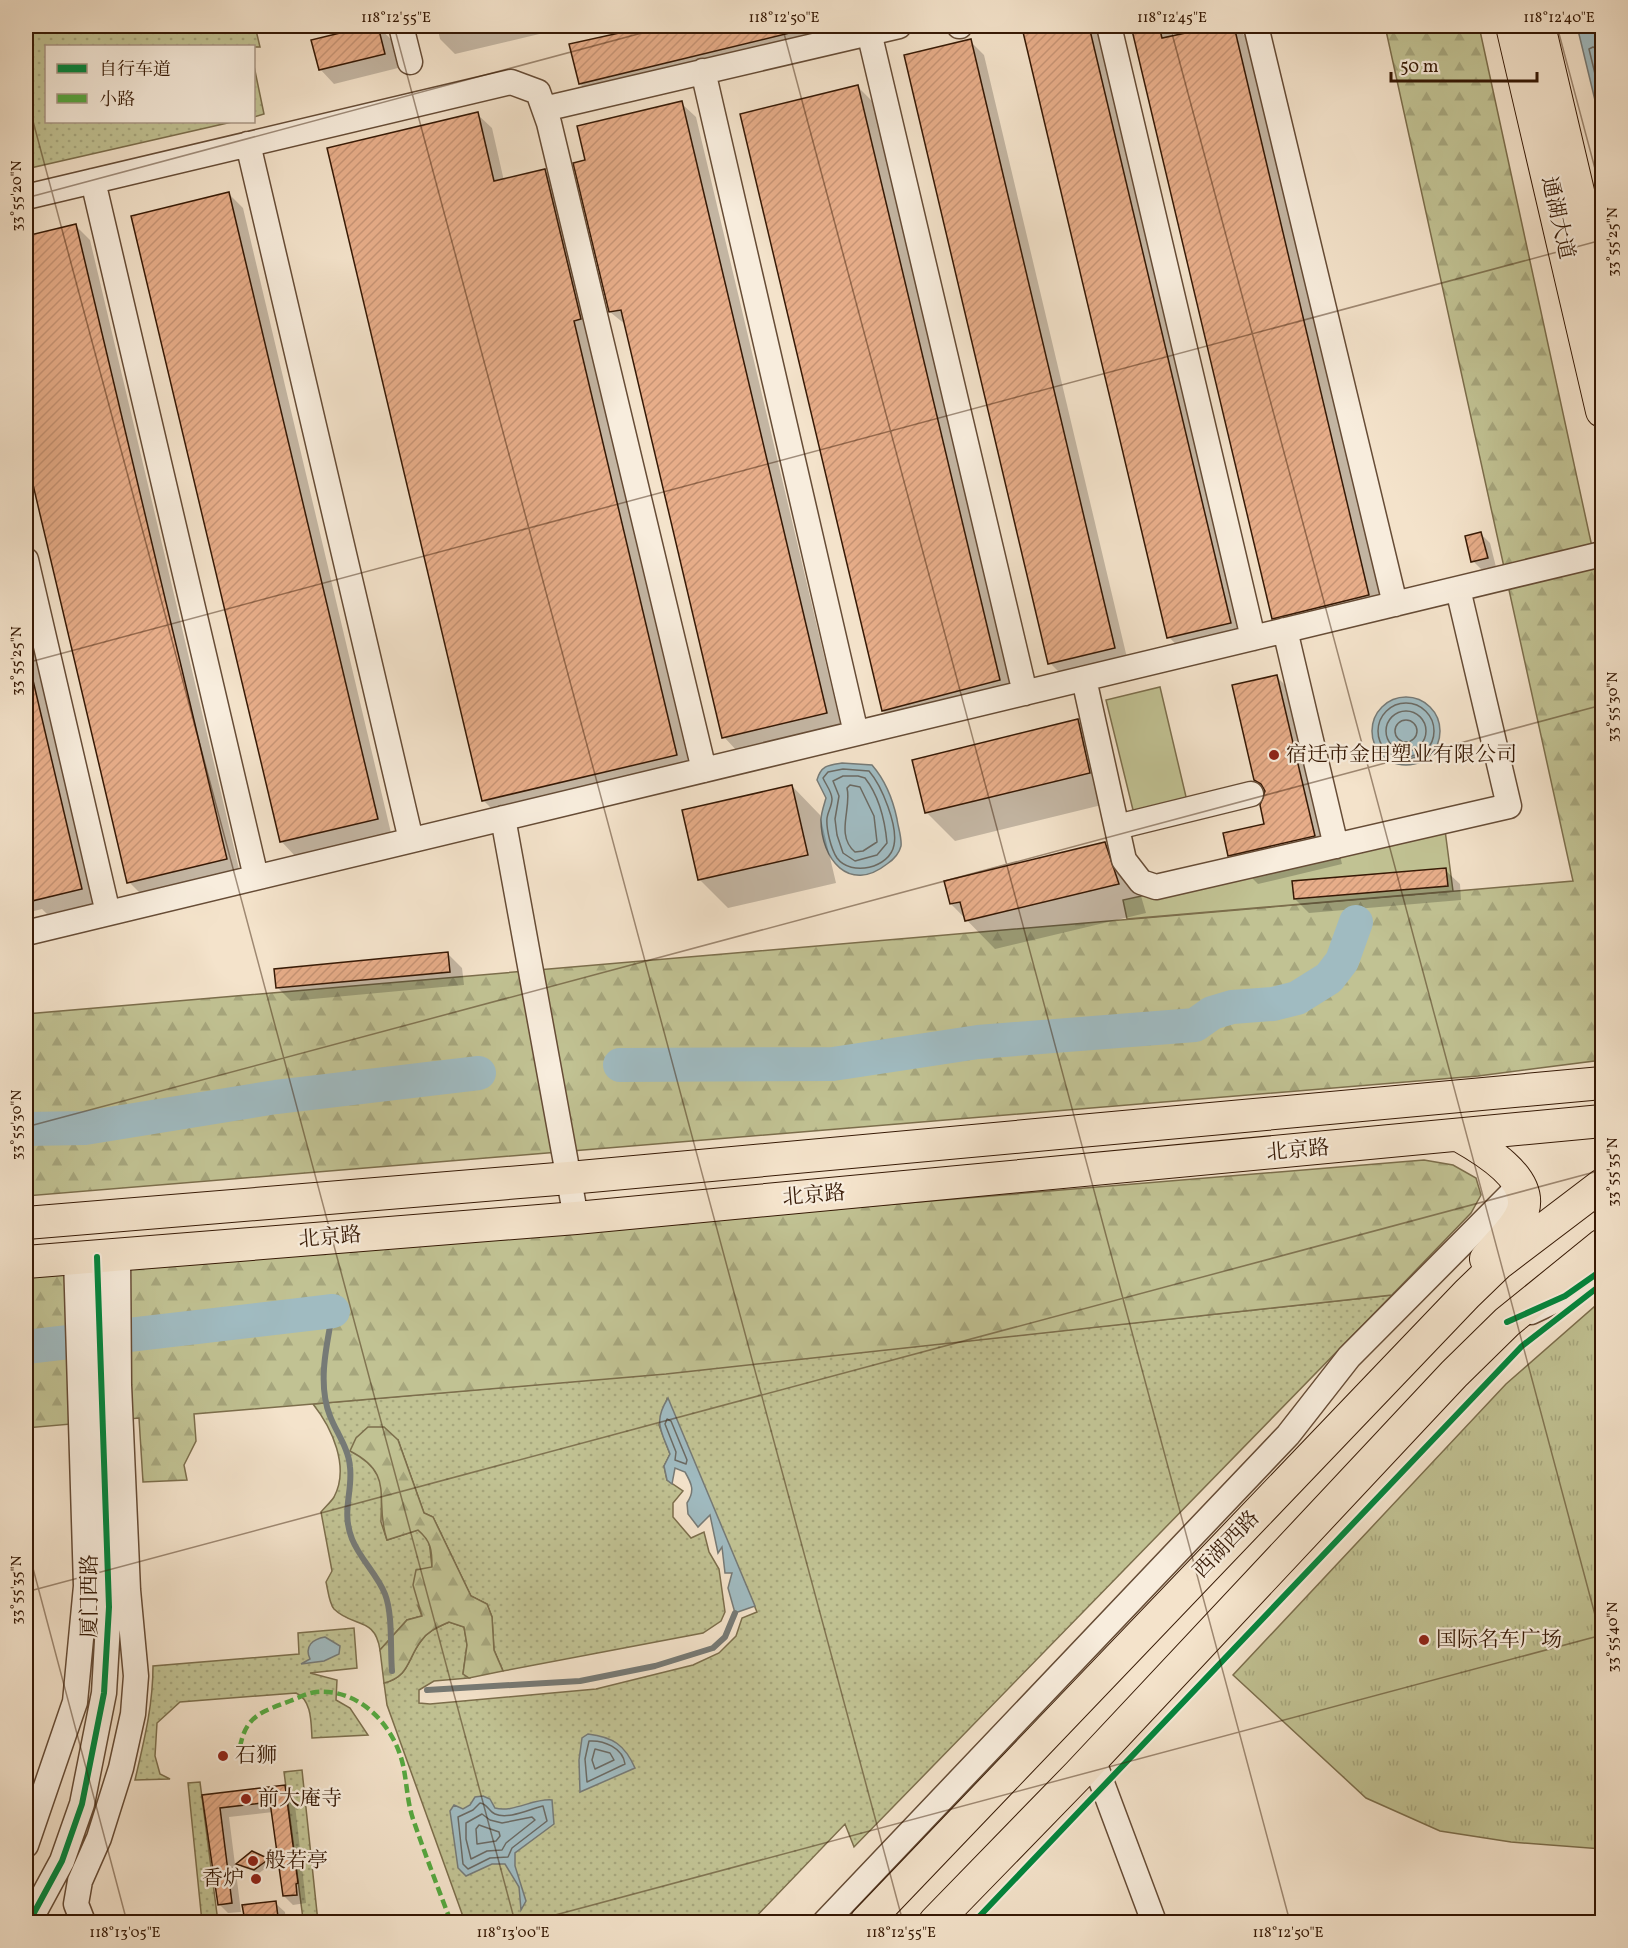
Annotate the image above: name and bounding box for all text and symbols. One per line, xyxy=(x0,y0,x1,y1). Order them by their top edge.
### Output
text: 118°12'55"E xyxy=(361,8,431,29)
text: 118°12'50"E xyxy=(748,8,820,29)
text: 118°12'45"E xyxy=(1137,8,1207,29)
text: 118°12'40"E xyxy=(1523,8,1595,29)
legend xyxy=(45,45,255,123)
scale bar xyxy=(1391,45,1536,83)
text: 50 m xyxy=(1400,55,1439,80)
text: 自行车道 xyxy=(99,58,171,83)
text: 小路 xyxy=(99,88,135,113)
text: 33°55'20"N xyxy=(7,160,28,232)
street label: 通湖大道 xyxy=(1533,174,1581,262)
text: 33°55'25"N xyxy=(1603,207,1624,277)
text: 33°55'25"N xyxy=(7,626,28,696)
text: 33°55'30"N xyxy=(1603,672,1624,742)
place label: 宿迁市金田塑业有限公司 xyxy=(1286,741,1517,770)
marker: 宿迁市金田塑业有限公司 xyxy=(1267,748,1281,762)
text: 33°55'30"N xyxy=(7,1090,28,1160)
street label: 北京路 xyxy=(1265,1134,1331,1168)
text: 33°55'35"N xyxy=(1603,1137,1624,1207)
street label: 北京路 xyxy=(781,1179,847,1213)
street label: 北京路 xyxy=(297,1221,363,1255)
street label: 西湖西路 xyxy=(1187,1505,1267,1585)
street label: 厦门西路 xyxy=(76,1554,105,1638)
text: 33°55'35"N xyxy=(7,1555,28,1625)
text: 33°55'40"N xyxy=(1603,1602,1624,1672)
place label: 国际名车广场 xyxy=(1436,1626,1562,1655)
marker: 国际名车广场 xyxy=(1417,1633,1431,1647)
place label: 石狮 xyxy=(235,1742,277,1771)
marker: 石狮 xyxy=(216,1749,230,1763)
place label: 前大庵寺 xyxy=(258,1785,342,1814)
marker: 前大庵寺 xyxy=(239,1792,253,1806)
place label: 般若亭 xyxy=(265,1847,328,1876)
marker: 般若亭 xyxy=(246,1854,260,1868)
place label: 香炉 xyxy=(202,1865,244,1894)
marker: 香炉 xyxy=(249,1872,263,1886)
text: 118°13'05"E xyxy=(89,1923,161,1944)
text: 118°13'00"E xyxy=(476,1923,550,1944)
text: 118°12'55"E xyxy=(866,1923,936,1944)
text: 118°12'50"E xyxy=(1252,1923,1324,1944)

